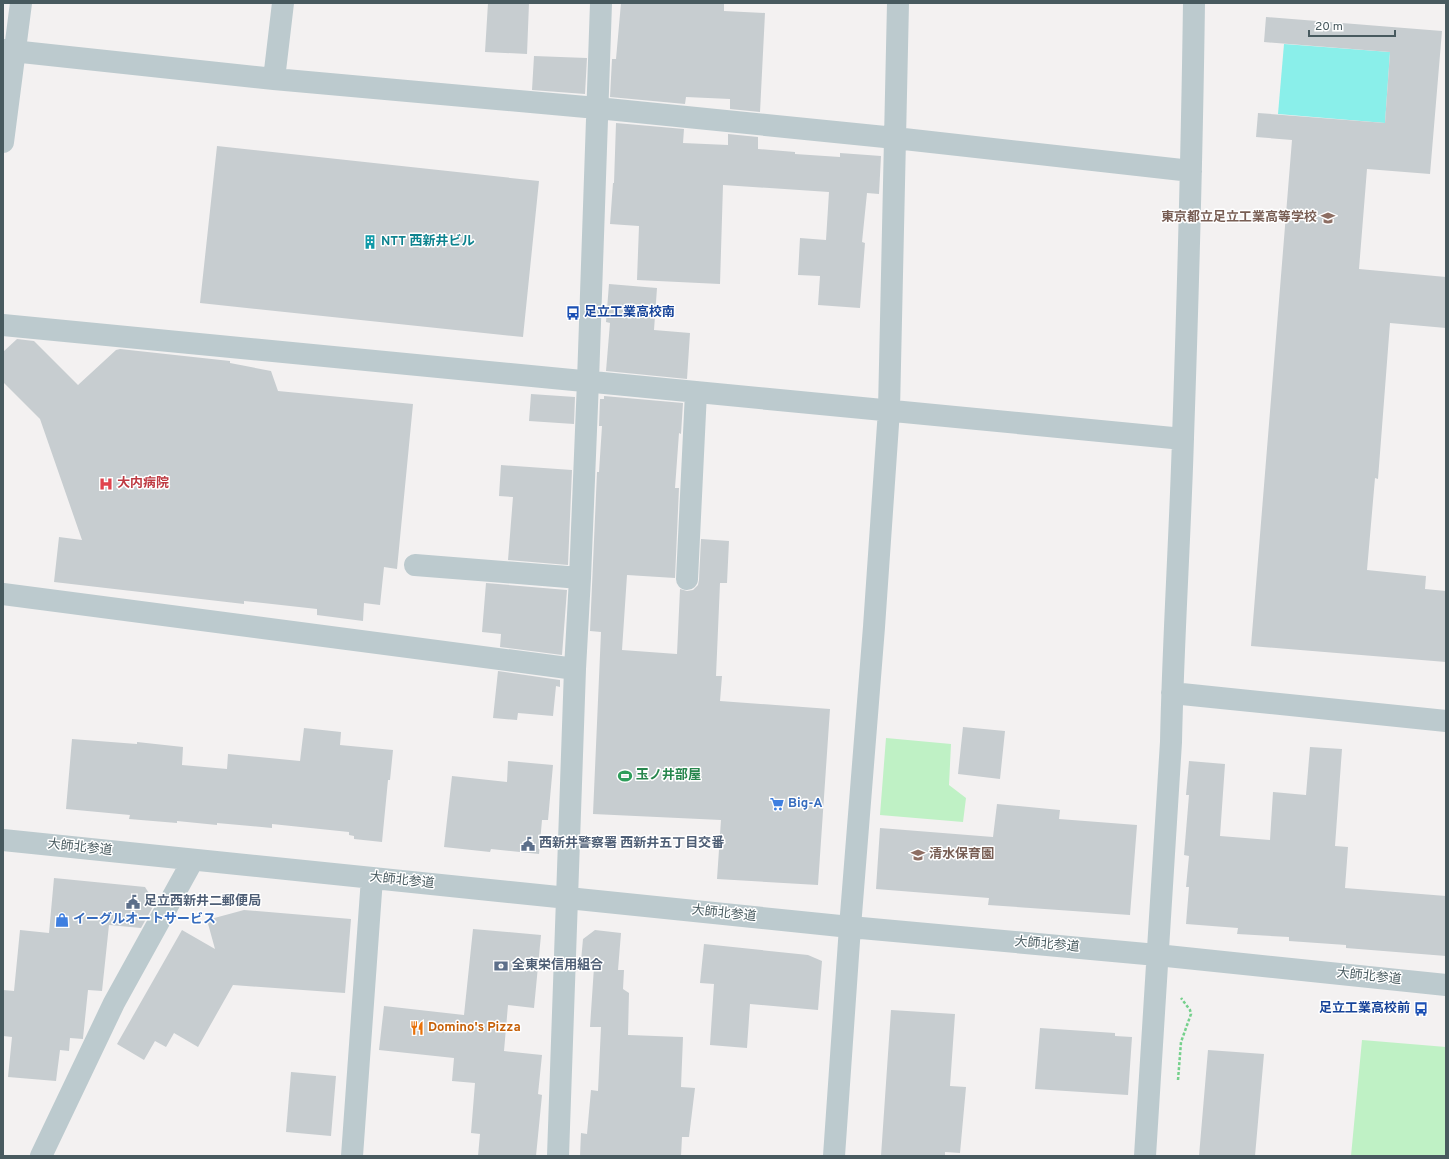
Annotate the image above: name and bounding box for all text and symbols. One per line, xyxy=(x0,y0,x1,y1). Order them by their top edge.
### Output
scale bar xyxy=(1309,12,1395,38)
text: 20 m xyxy=(1315,19,1343,35)
place label: 東京都立足立工業高等学校 xyxy=(1161,209,1317,226)
school or university icon: 東京都立足立工業高等学校 xyxy=(1320,210,1336,226)
place label: NTT 西新井ビル xyxy=(381,233,474,250)
building icon: NTT 西新井ビル xyxy=(362,234,378,250)
bus stop icon: 足立工業高校南 xyxy=(565,305,581,321)
place label: 足立工業高校南 xyxy=(584,305,675,321)
place label: 大内病院 xyxy=(117,475,169,492)
hospital icon: 大内病院 xyxy=(98,476,114,492)
place label: 玉ノ井部屋 xyxy=(636,767,701,784)
sports icon: 玉ノ井部屋 xyxy=(617,768,633,784)
supermarket icon: Big-A xyxy=(769,796,785,812)
place label: Big-A xyxy=(788,796,823,812)
place label: 西新井警察署 西新井五丁目交番 xyxy=(539,835,724,852)
street label: 大師北参道 xyxy=(47,836,113,859)
public building icon: 西新井警察署 西新井五丁目交番 xyxy=(520,836,536,852)
place label: 清水保育園 xyxy=(929,846,994,863)
school or university icon: 清水保育園 xyxy=(910,847,926,863)
street label: 大師北参道 xyxy=(369,869,435,892)
place label: 足立西新井二郵便局 xyxy=(144,893,261,910)
public building icon: 足立西新井二郵便局 xyxy=(125,894,141,910)
street label: 大師北参道 xyxy=(691,902,757,925)
place label: イーグルオートサービス xyxy=(73,911,216,928)
shop icon: イーグルオートサービス xyxy=(54,912,70,928)
street label: 大師北参道 xyxy=(1014,933,1080,956)
place label: 全東栄信用組合 xyxy=(512,957,603,974)
bank icon: 全東栄信用組合 xyxy=(493,958,509,974)
street label: 大師北参道 xyxy=(1336,965,1402,988)
place label: 足立工業高校前 xyxy=(1319,1000,1410,1017)
bus stop icon: 足立工業高校前 xyxy=(1413,1001,1429,1017)
restaurant icon: Domino's Pizza xyxy=(409,1020,425,1036)
place label: Domino's Pizza xyxy=(428,1020,521,1036)

